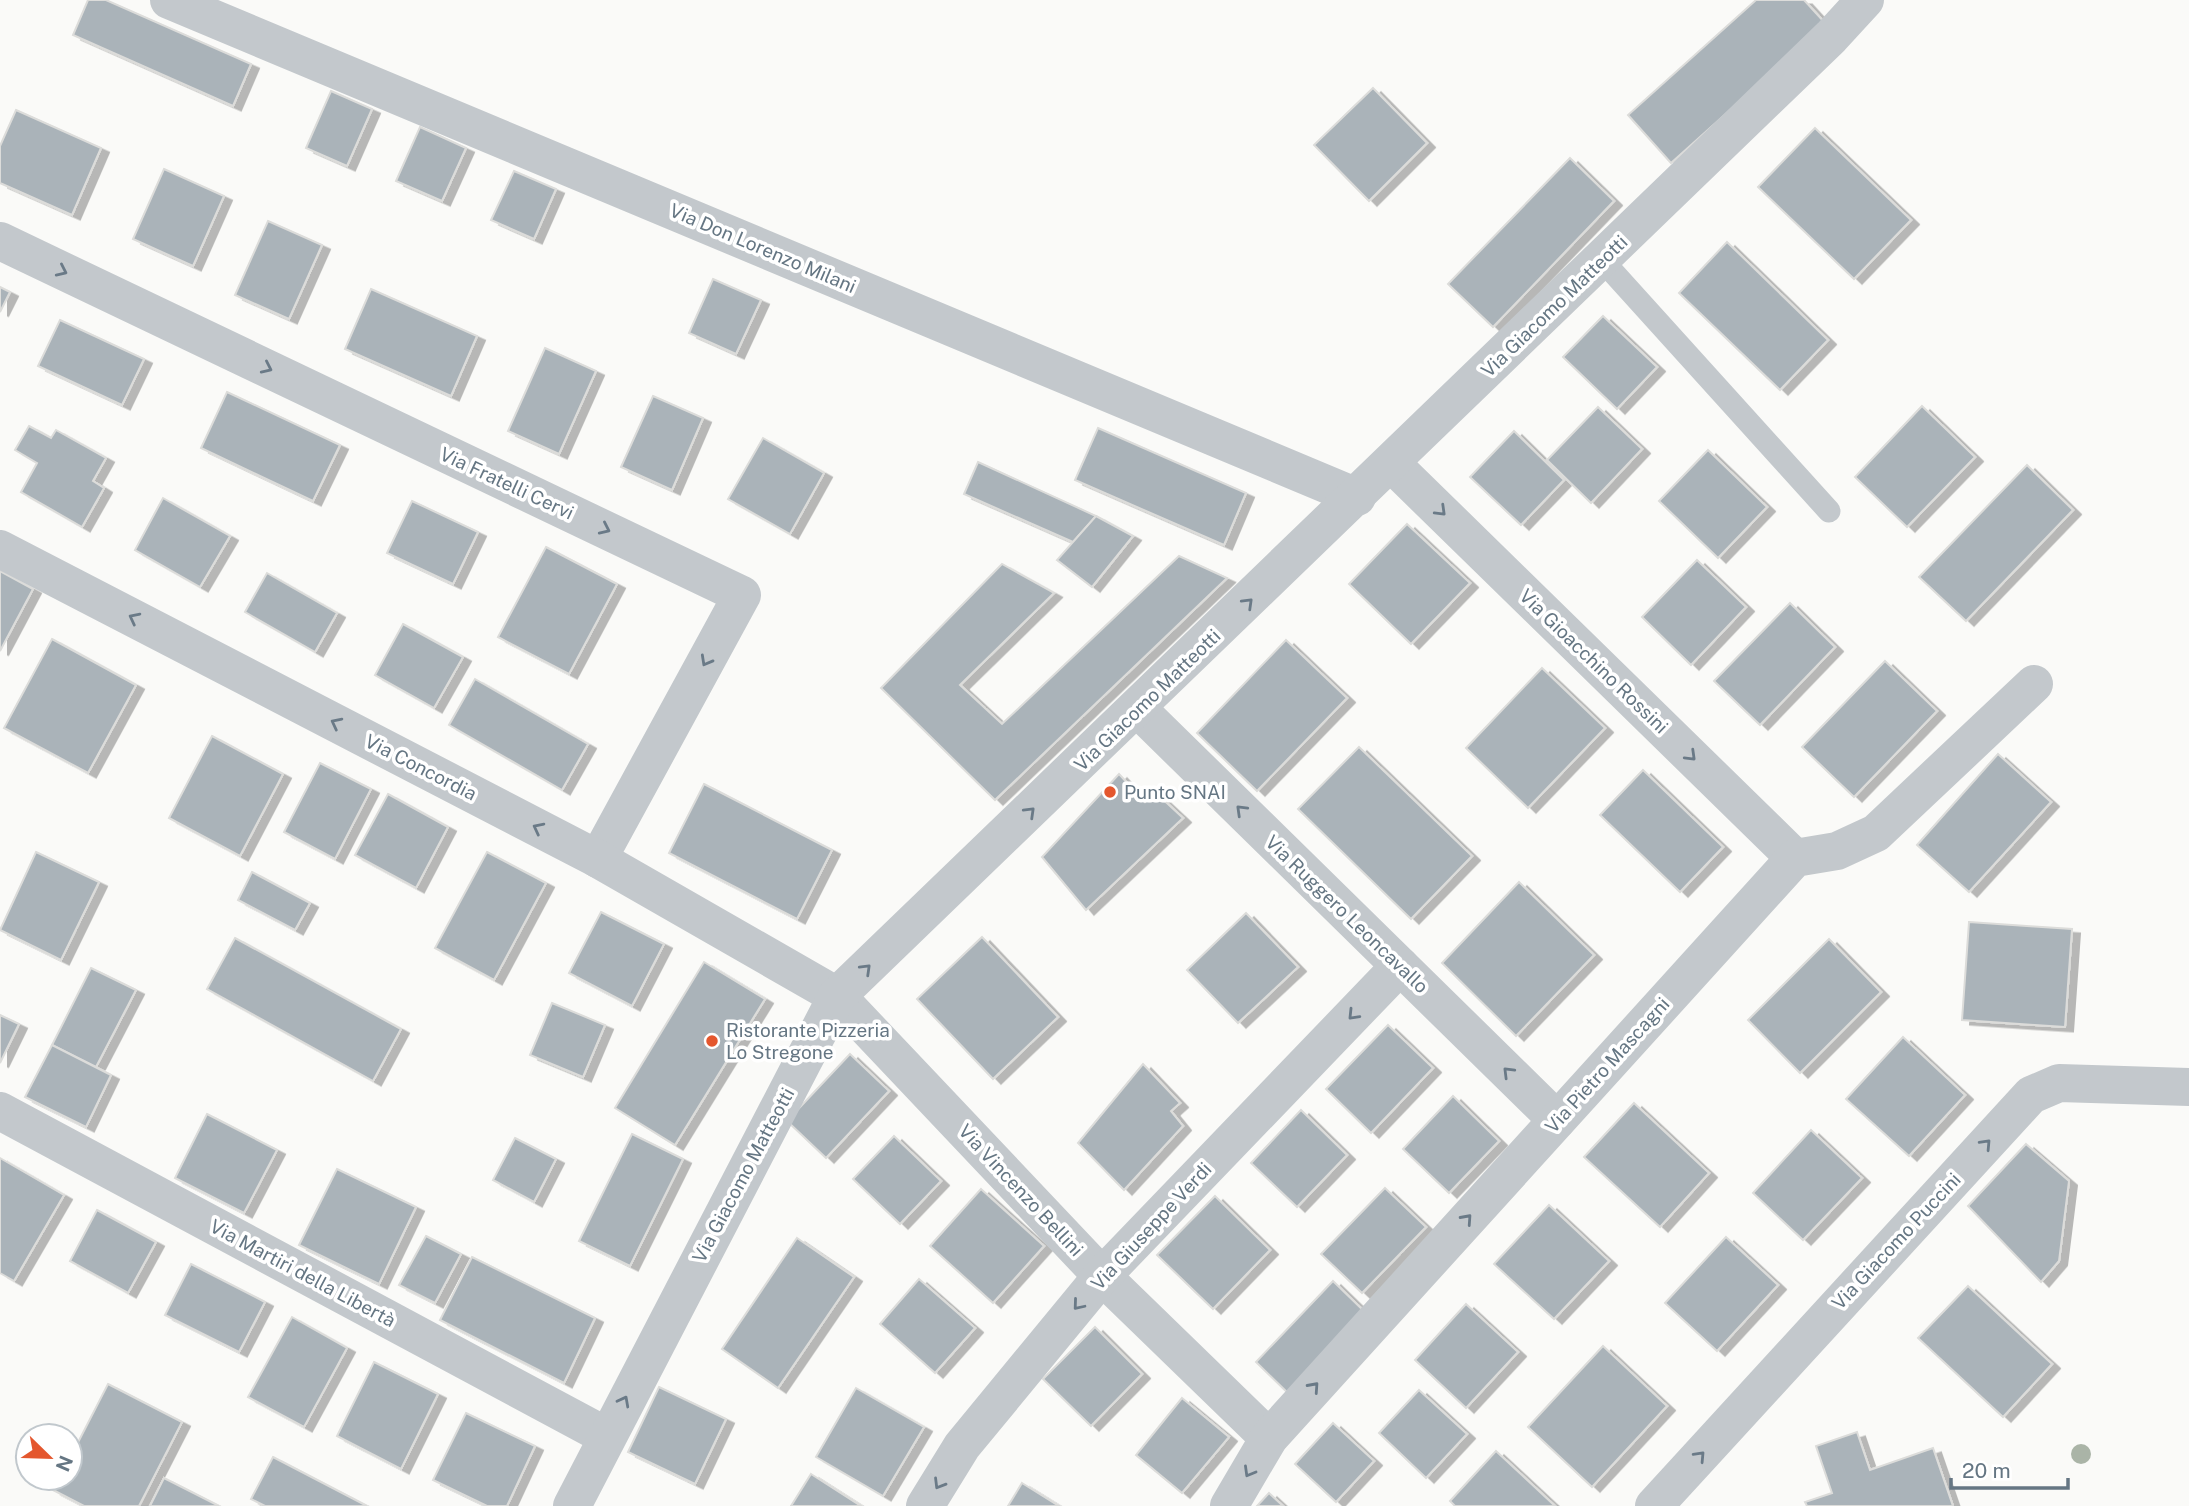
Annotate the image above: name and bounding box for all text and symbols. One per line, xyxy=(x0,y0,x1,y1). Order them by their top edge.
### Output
street label: Via Don Lorenzo Milani xyxy=(667,199,859,297)
street label: Via Giacomo Matteotti xyxy=(1476,231,1632,381)
one-way arrow xyxy=(55,262,67,276)
one-way arrow xyxy=(260,360,272,374)
street label: Via Fratelli Cervi xyxy=(437,442,577,524)
one-way arrow xyxy=(1432,503,1445,516)
one-way arrow xyxy=(598,521,610,535)
street label: Via Gioacchino Rossini xyxy=(1515,584,1673,738)
one-way arrow xyxy=(1239,599,1252,612)
one-way arrow xyxy=(129,613,141,626)
street label: Via Giacomo Matteotti xyxy=(1069,625,1225,775)
one-way arrow xyxy=(701,654,714,666)
one-way arrow xyxy=(330,718,343,731)
street label: Via Concordia xyxy=(362,729,480,805)
one-way arrow xyxy=(1683,747,1696,760)
place label: Punto SNAI xyxy=(1124,781,1226,803)
marker: Punto SNAI xyxy=(1102,784,1118,800)
one-way arrow xyxy=(1237,806,1249,818)
one-way arrow xyxy=(1022,807,1035,820)
one-way arrow xyxy=(532,822,545,836)
street label: Via Ruggero Leoncavallo xyxy=(1261,831,1433,997)
one-way arrow xyxy=(858,964,871,977)
street label: Via Pietro Mascagni xyxy=(1540,993,1674,1137)
one-way arrow xyxy=(1348,1007,1361,1020)
place label: Ristorante Pizzeria Lo Stregone xyxy=(726,1019,890,1063)
marker: Ristorante Pizzeria Lo Stregone xyxy=(704,1033,720,1049)
one-way arrow xyxy=(1503,1068,1516,1081)
street label: Via Giacomo Matteotti xyxy=(688,1084,798,1266)
street label: Via Vincenzo Bellini xyxy=(954,1120,1088,1260)
one-way arrow xyxy=(1978,1139,1990,1152)
street label: Via Giuseppe Verdi xyxy=(1086,1158,1216,1294)
street label: Via Giacomo Puccini xyxy=(1827,1168,1965,1314)
one-way arrow xyxy=(1459,1214,1471,1227)
street label: Via Martiri della Libertà xyxy=(206,1215,400,1331)
one-way arrow xyxy=(1074,1296,1086,1309)
one-way arrow xyxy=(1306,1383,1319,1396)
one-way arrow xyxy=(616,1396,630,1408)
north arrow xyxy=(14,1422,84,1492)
scale bar xyxy=(1951,1446,2068,1490)
one-way arrow xyxy=(1692,1451,1704,1464)
text: N xyxy=(52,1453,78,1475)
text: 20 m xyxy=(1962,1458,2011,1483)
one-way arrow xyxy=(1244,1464,1257,1477)
one-way arrow xyxy=(934,1476,947,1489)

